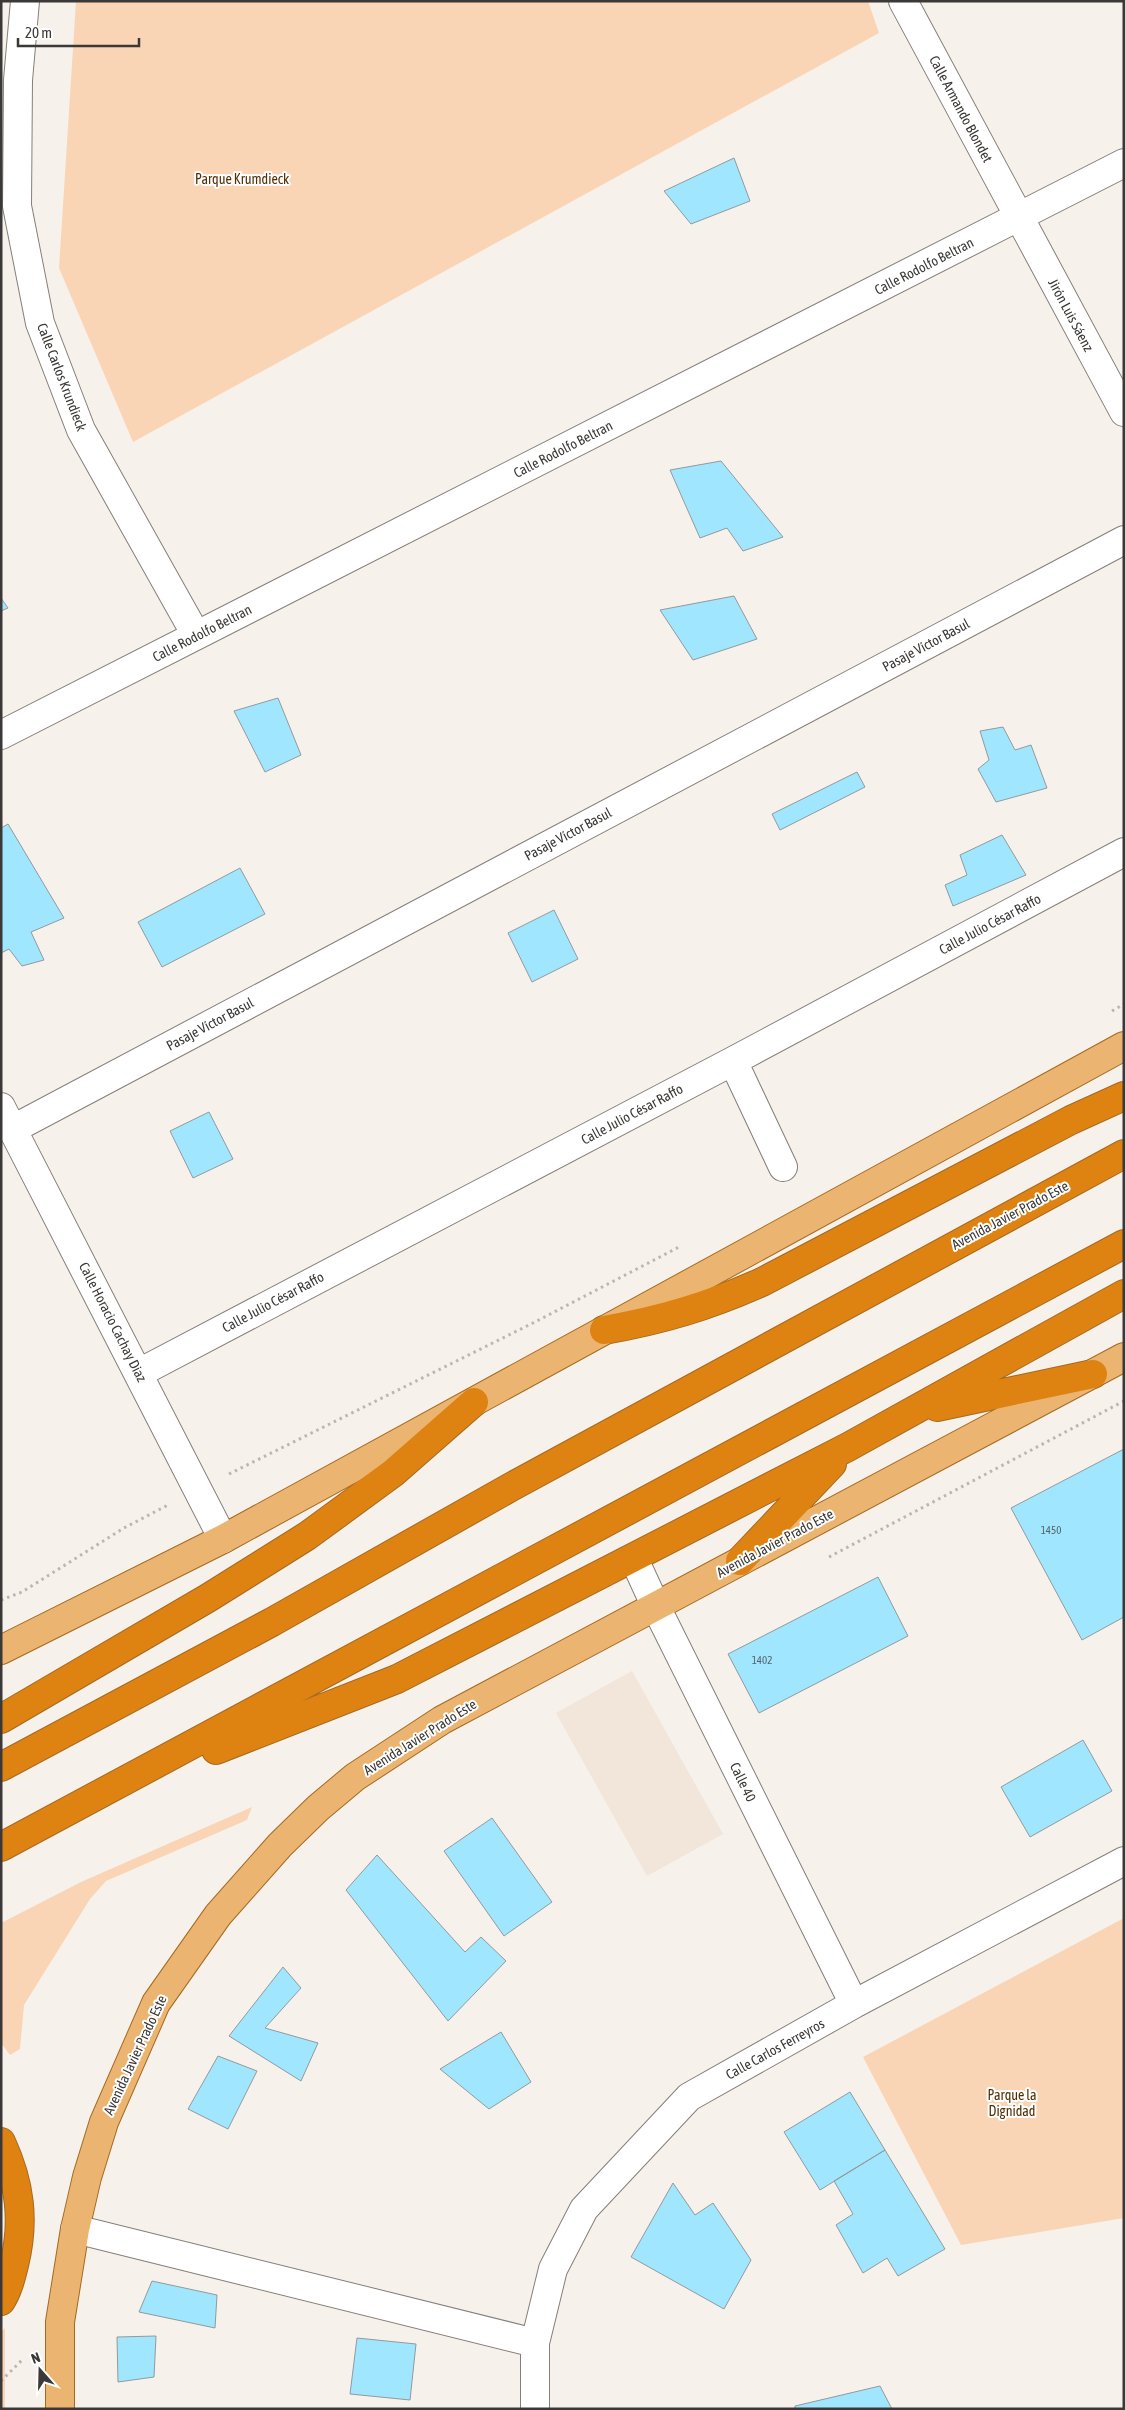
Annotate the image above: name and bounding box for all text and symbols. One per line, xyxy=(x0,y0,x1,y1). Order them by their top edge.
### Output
scale bar xyxy=(18,15,139,47)
text: 20 m xyxy=(25,24,52,41)
street label: Calle Armando Blondet xyxy=(926,53,996,165)
park label: Parque Krumdieck xyxy=(195,171,289,187)
street label: Calle Rodolfo Beltran xyxy=(872,234,976,298)
street label: Jirón Luis Sáenz xyxy=(1045,276,1097,354)
street label: Calle Carlos Krundieck xyxy=(34,321,90,433)
street label: Calle Rodolfo Beltran xyxy=(511,417,615,481)
street label: Calle Rodolfo Beltran xyxy=(150,601,254,665)
street label: Pasaje Víctor Basul xyxy=(880,615,973,675)
street label: Pasaje Víctor Basul xyxy=(522,804,615,864)
street label: Calle Julio César Raffo xyxy=(936,890,1044,958)
street label: Pasaje Víctor Basul xyxy=(164,994,257,1054)
street label: Calle Julio César Raffo xyxy=(578,1080,686,1148)
street label: Avenida Javier Prado Este xyxy=(949,1177,1071,1253)
street label: Calle Horacio Cachay Diaz xyxy=(76,1260,150,1384)
street label: Calle Julio César Raffo xyxy=(219,1268,327,1336)
street label: Avenida Javier Prado Este xyxy=(714,1505,836,1581)
house number: 1450 xyxy=(1041,1524,1061,1536)
house number: 1402 xyxy=(752,1654,772,1666)
street label: Avenida Javier Prado Este xyxy=(361,1696,479,1778)
street label: Calle 40 xyxy=(727,1760,759,1805)
street label: Avenida Javier Prado Este xyxy=(100,1993,170,2117)
street label: Calle Carlos Ferreyros xyxy=(723,2015,827,2083)
park label: Parque la Dignidad xyxy=(987,2087,1037,2119)
north arrow xyxy=(15,2345,65,2395)
text: N xyxy=(29,2349,42,2367)

